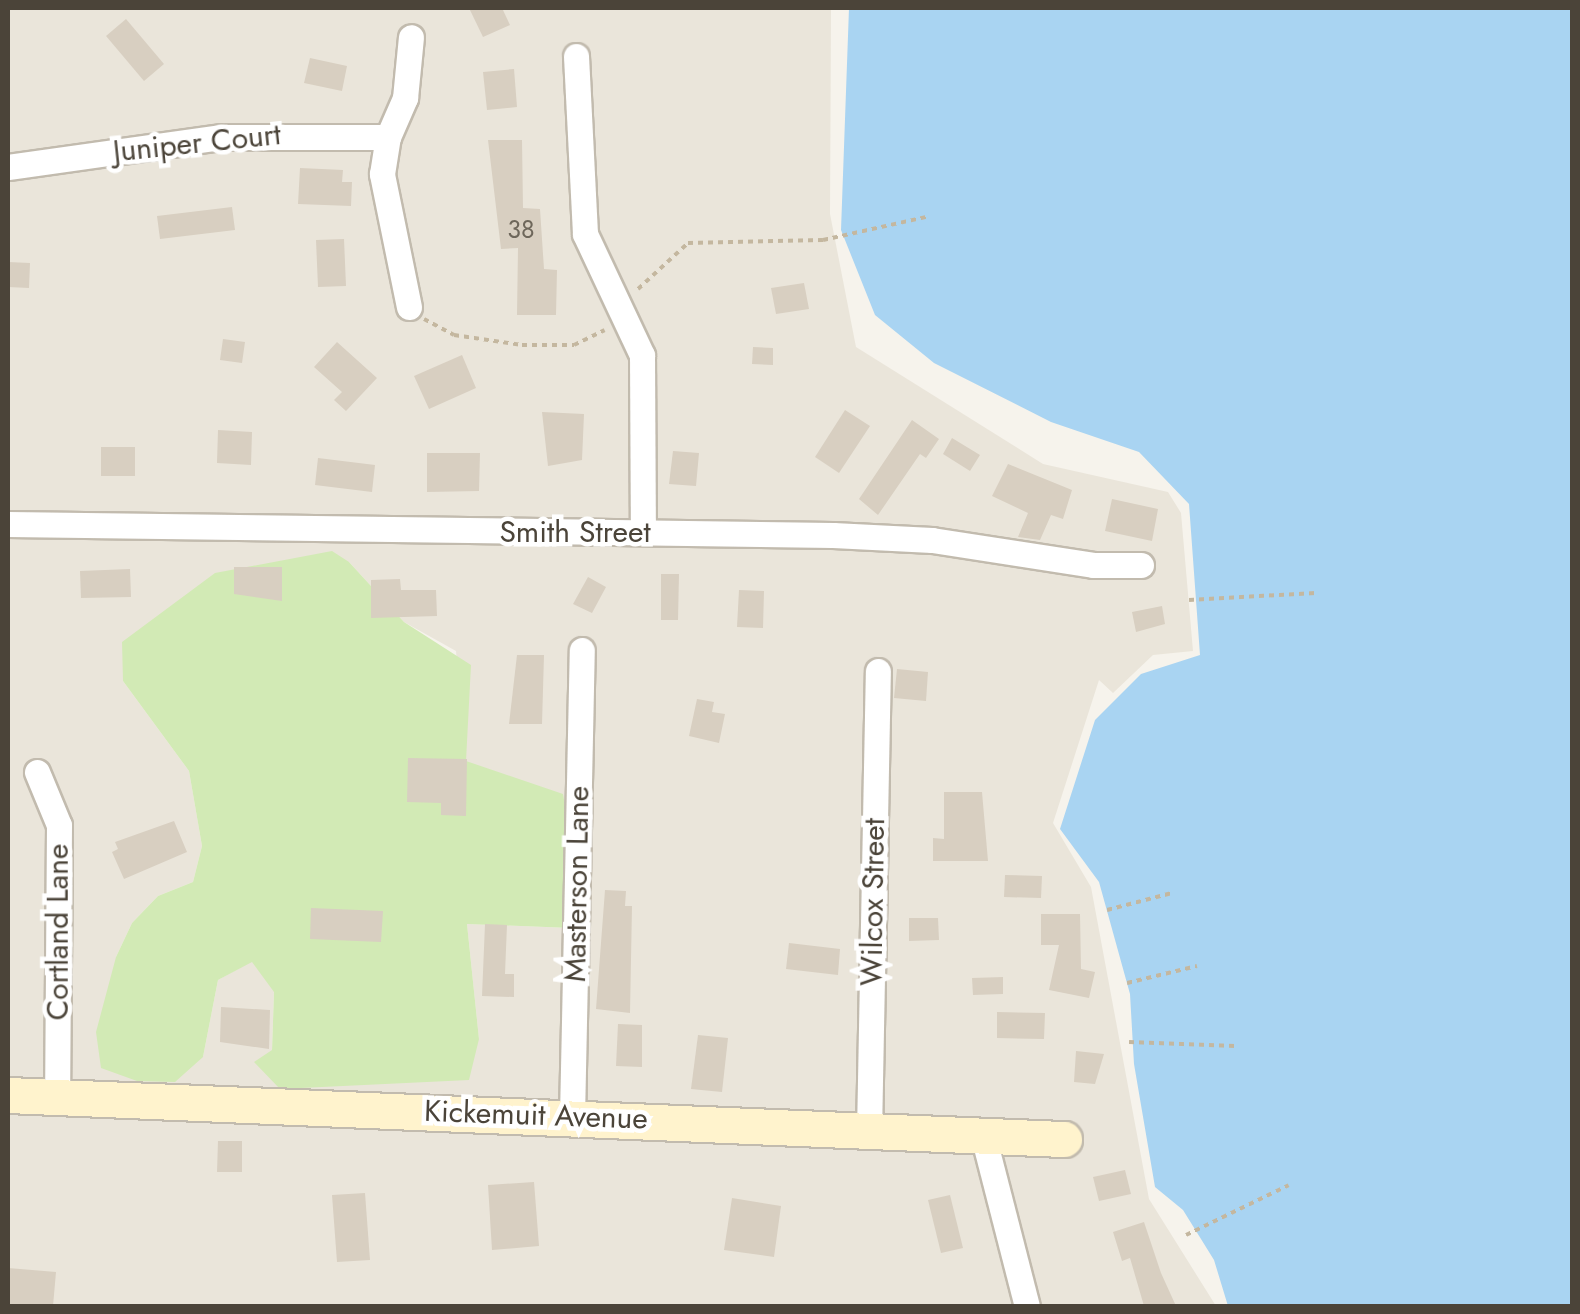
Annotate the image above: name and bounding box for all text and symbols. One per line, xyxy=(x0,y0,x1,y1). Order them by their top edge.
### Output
street label: Juniper Court xyxy=(111,116,283,170)
house number: 38 xyxy=(507,214,535,244)
street label: Smith Street xyxy=(499,514,651,550)
street label: Masterson Lane xyxy=(557,786,597,982)
street label: Wilcox Street xyxy=(854,818,892,986)
street label: Cortland Lane xyxy=(40,844,76,1020)
street label: Kickemuit Avenue xyxy=(423,1093,649,1137)

